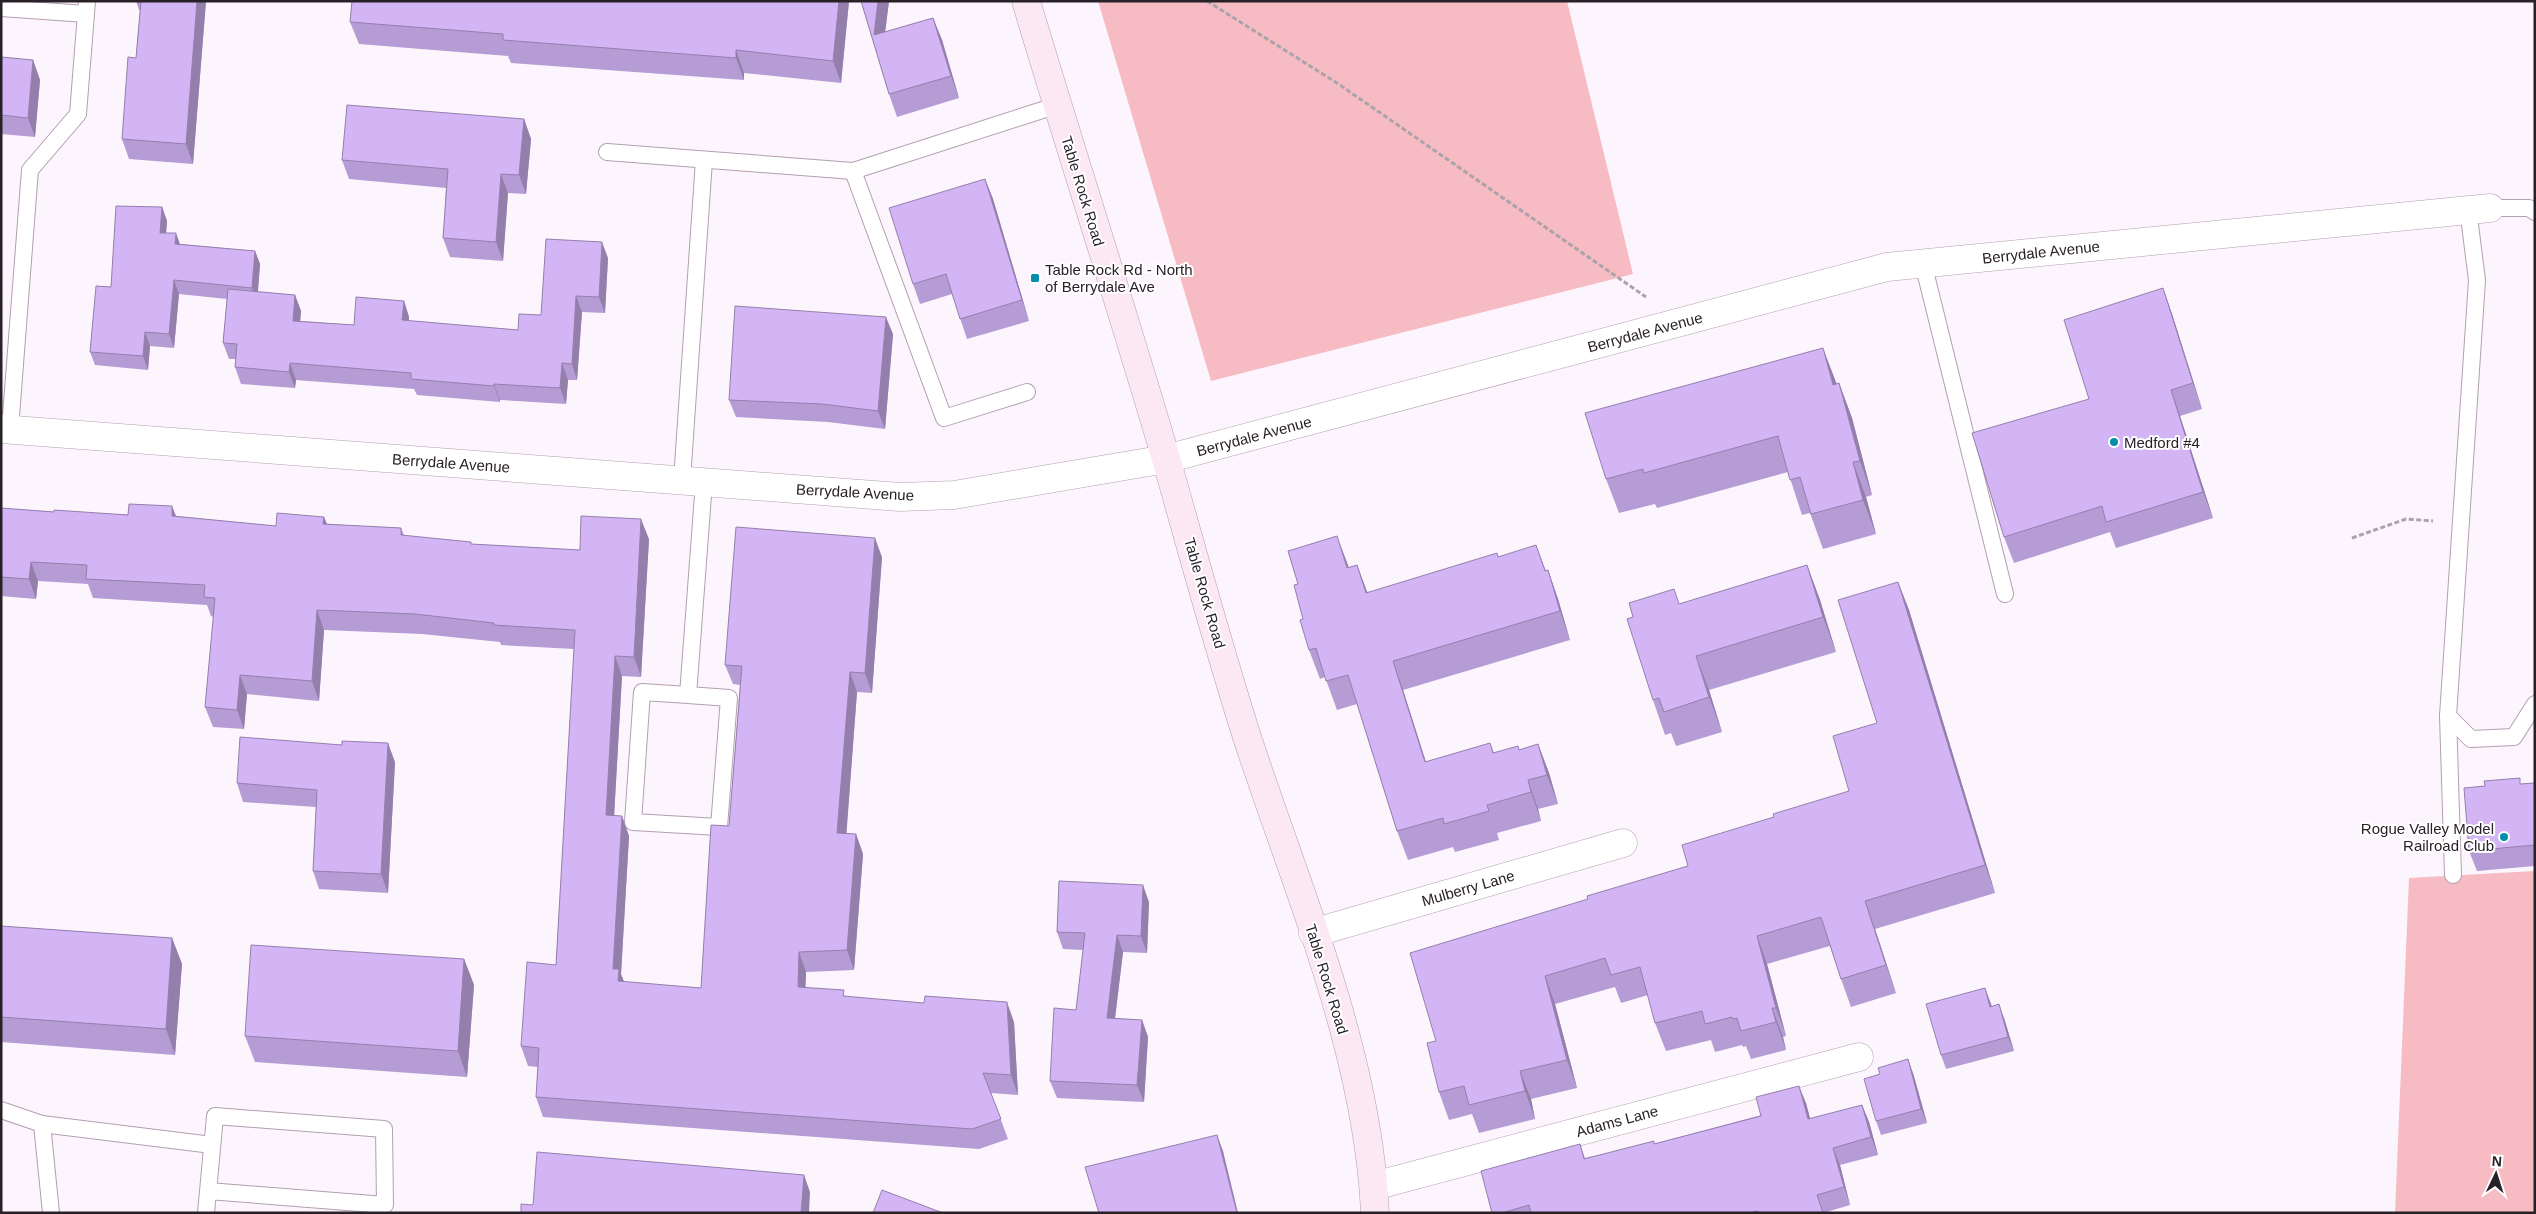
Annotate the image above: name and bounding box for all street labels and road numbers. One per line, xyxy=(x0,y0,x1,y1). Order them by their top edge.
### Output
street label: Table Rock Road xyxy=(1058,134,1108,248)
street label: Berrydale Avenue xyxy=(1981,237,2101,267)
street label: Berrydale Avenue xyxy=(1586,309,1704,355)
street label: Berrydale Avenue xyxy=(1195,413,1313,459)
street label: Berrydale Avenue xyxy=(391,450,511,476)
street label: Berrydale Avenue xyxy=(796,480,914,504)
street label: Table Rock Road xyxy=(1181,536,1229,650)
street label: Mulberry Lane xyxy=(1420,867,1516,909)
street label: Table Rock Road xyxy=(1302,922,1352,1036)
street label: Adams Lane xyxy=(1574,1102,1660,1140)

